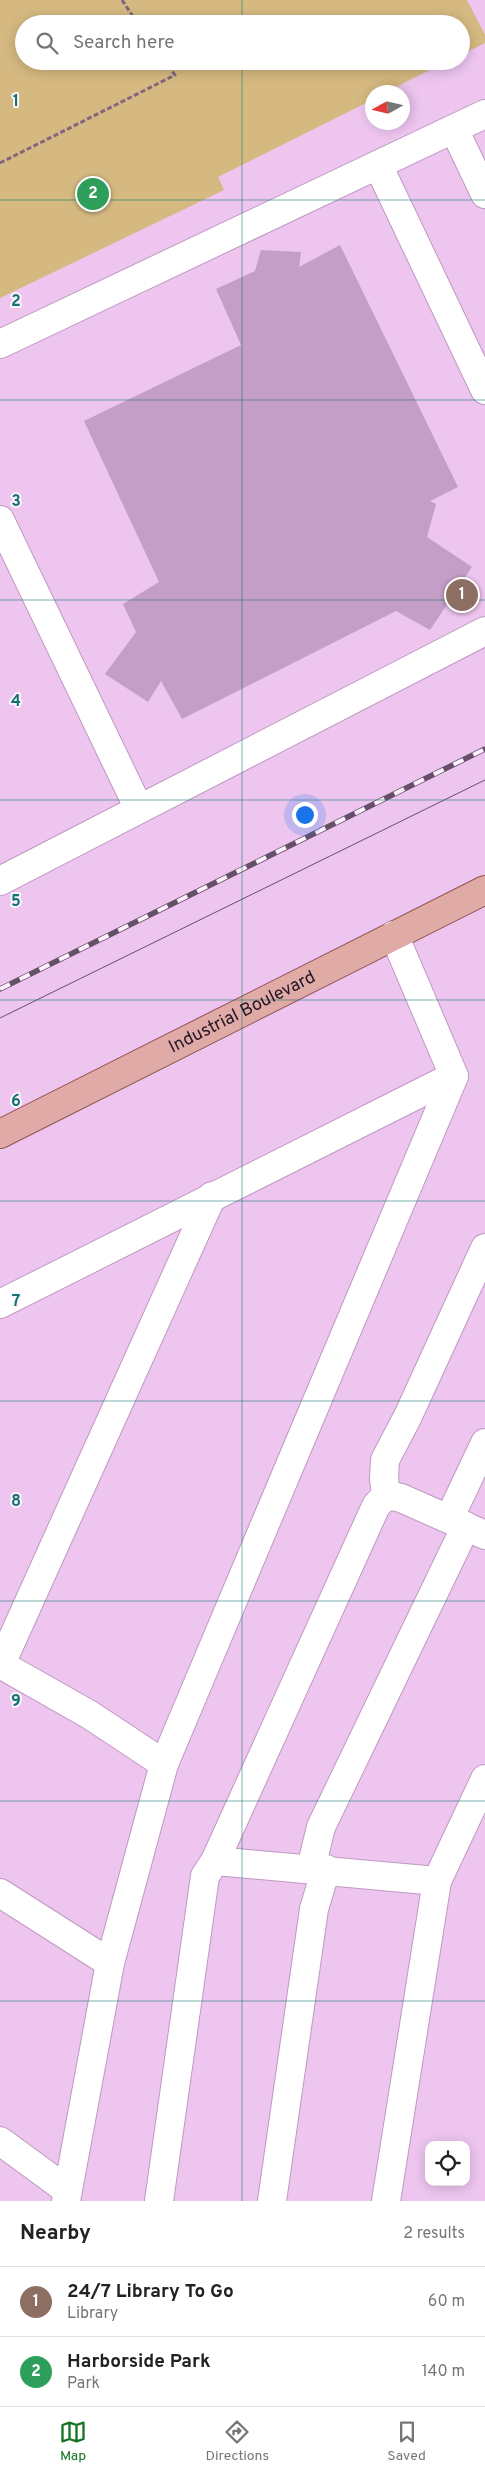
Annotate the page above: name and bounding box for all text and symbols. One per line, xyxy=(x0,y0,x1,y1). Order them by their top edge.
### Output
search box xyxy=(15,15,470,70)
icon: search xyxy=(33,29,61,57)
text: Search here xyxy=(73,31,175,55)
north arrow xyxy=(365,85,410,130)
text: 1 xyxy=(13,92,19,112)
pin: 2 xyxy=(77,175,109,213)
text: 2 xyxy=(11,292,21,312)
text: 3 xyxy=(11,492,21,512)
pin: 1 xyxy=(446,576,478,614)
text: 4 xyxy=(11,692,21,712)
your location xyxy=(292,802,318,828)
text: 5 xyxy=(11,892,21,912)
street label: Industrial Boulevard xyxy=(165,966,319,1059)
text: 6 xyxy=(11,1092,21,1112)
text: 7 xyxy=(12,1292,20,1312)
text: 8 xyxy=(11,1492,21,1512)
text: 9 xyxy=(11,1692,21,1712)
map controls xyxy=(425,2141,470,2186)
button: locate xyxy=(425,2141,470,2186)
text: Nearby xyxy=(20,2220,91,2247)
text: 2 results xyxy=(403,2224,465,2244)
text: 24/7 Library To Go xyxy=(67,2280,234,2304)
text: 1 xyxy=(33,2292,39,2312)
text: 60 m xyxy=(428,2292,465,2312)
text: Library xyxy=(67,2304,118,2324)
text: Harborside Park xyxy=(67,2350,211,2374)
text: 2 xyxy=(31,2362,41,2382)
text: 140 m xyxy=(422,2362,465,2382)
text: Park xyxy=(67,2374,100,2394)
tab: Map xyxy=(59,2418,87,2465)
tab: Directions xyxy=(205,2418,269,2465)
tab: Saved xyxy=(387,2418,426,2465)

